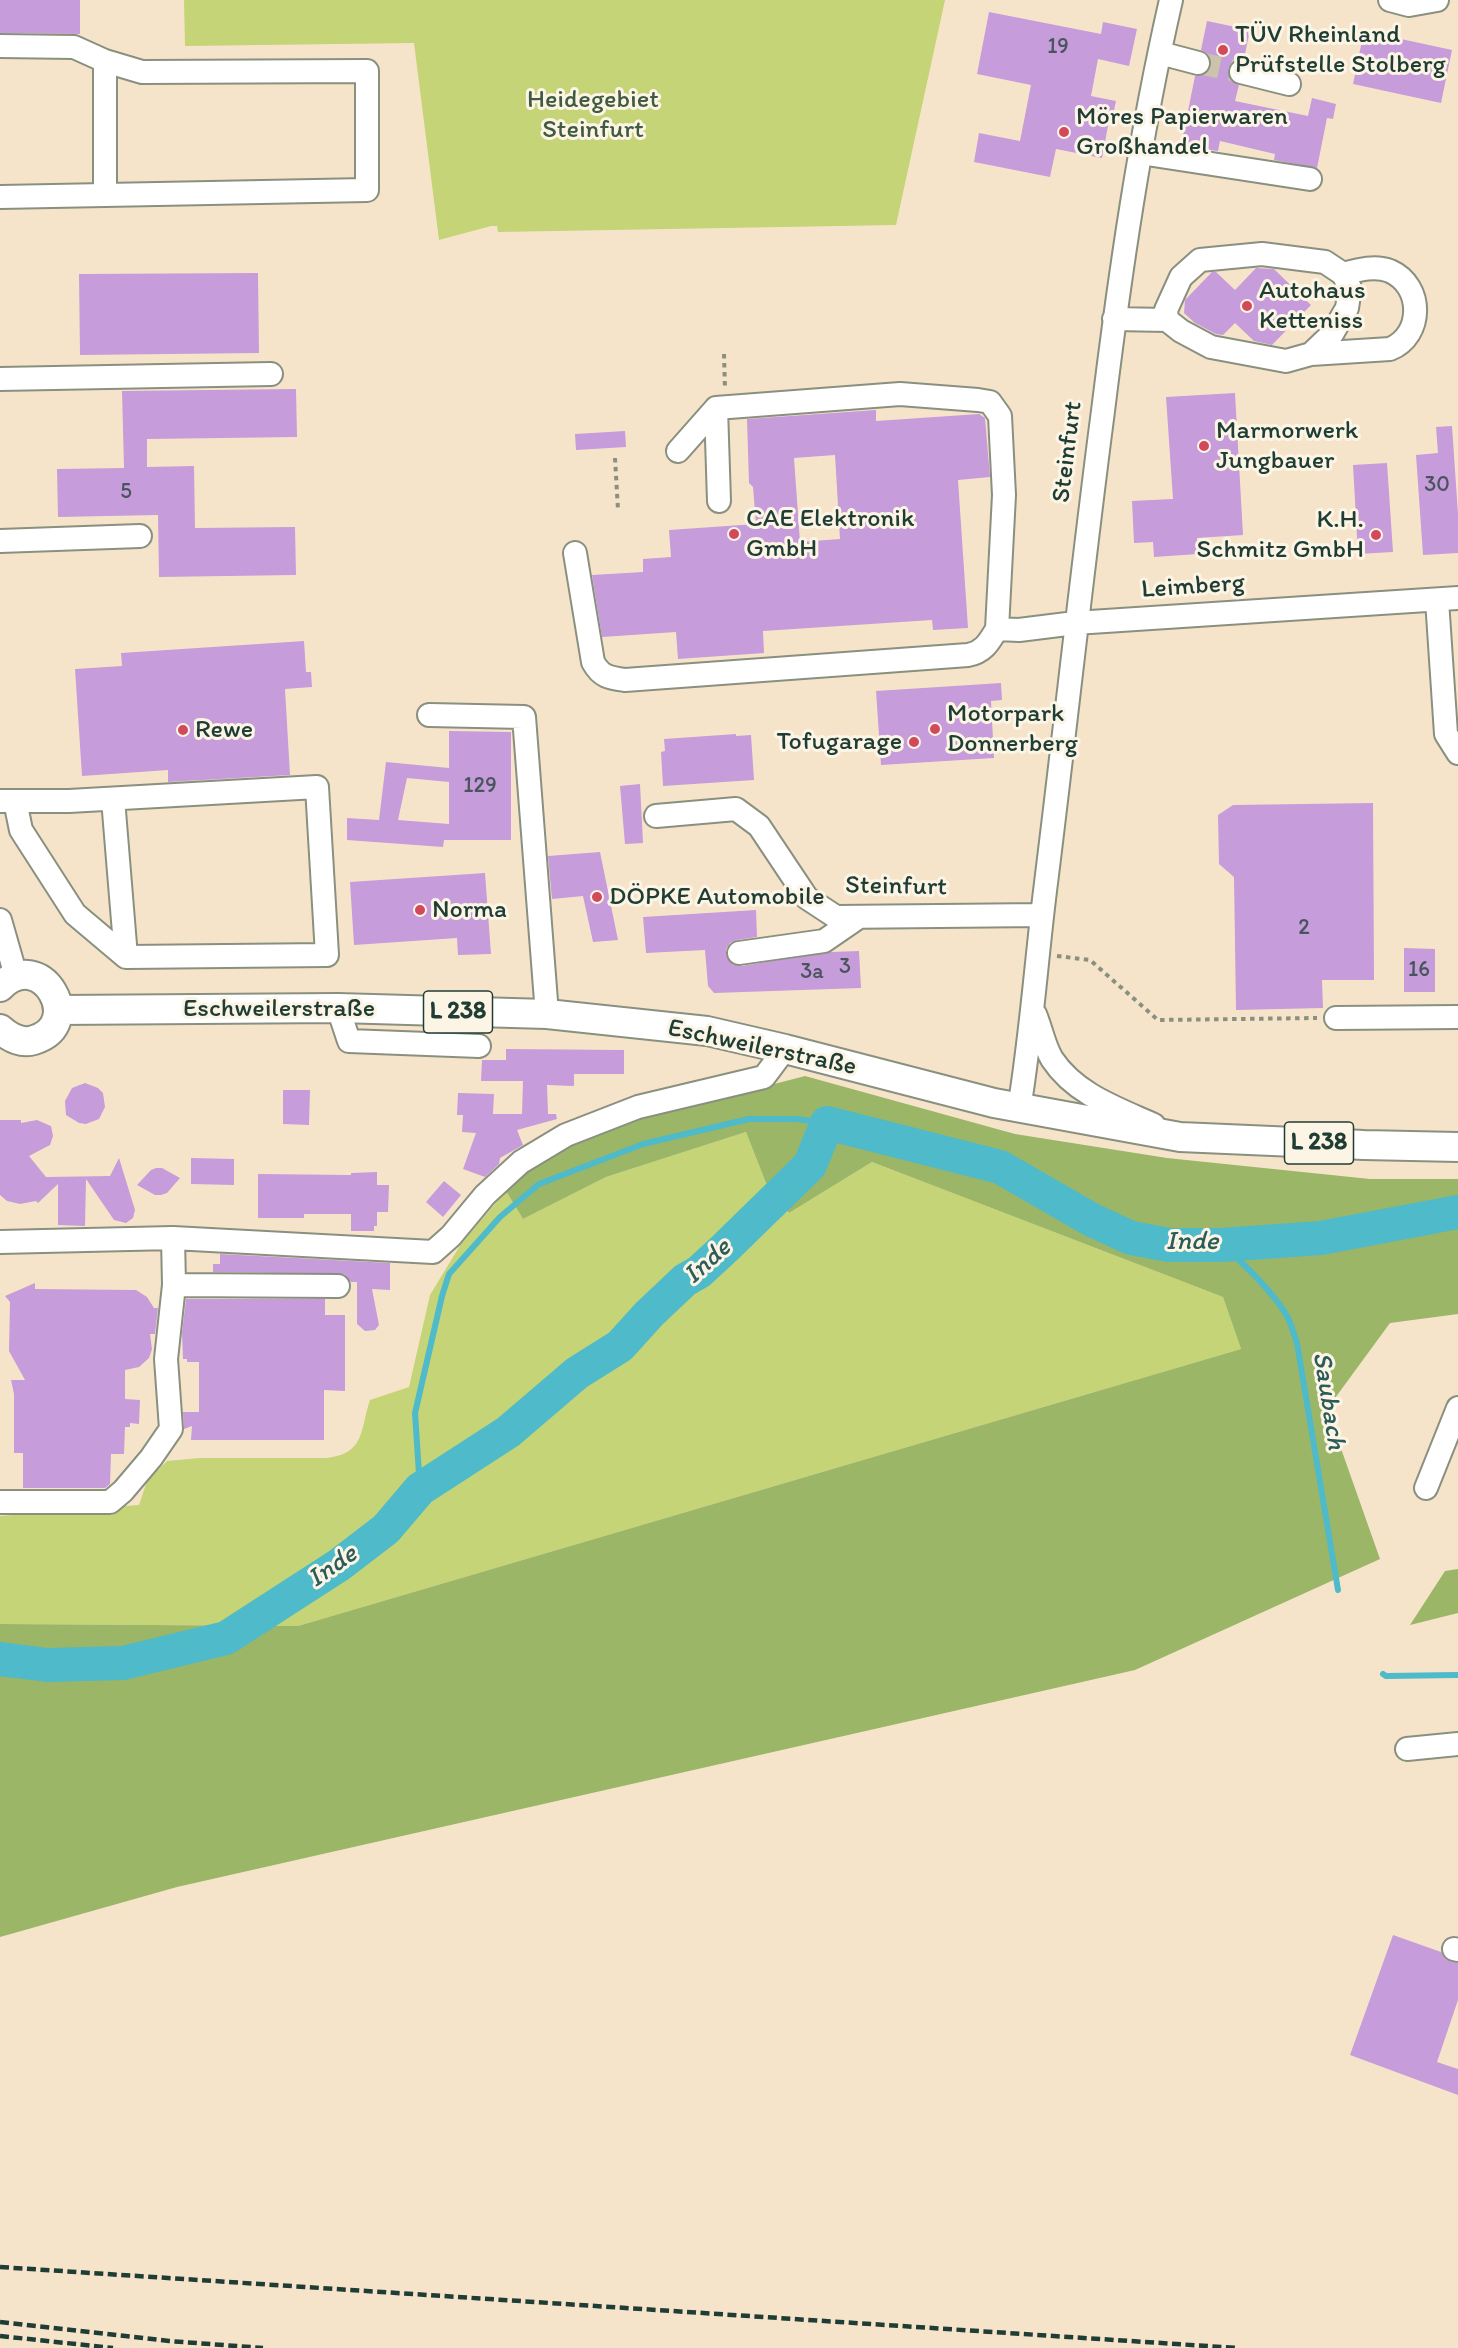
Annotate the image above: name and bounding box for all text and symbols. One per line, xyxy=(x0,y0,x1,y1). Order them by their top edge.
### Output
place label: TÜV Rheinland Prüfstelle Stolberg xyxy=(1235,19,1446,80)
house number: 19 xyxy=(1047,34,1069,60)
marker: TÜV Rheinland Prüfstelle Stolberg xyxy=(1216,43,1230,57)
park label: Heidegebiet Steinfurt xyxy=(527,84,659,146)
place label: Möres Papierwaren Großhandel xyxy=(1076,101,1288,162)
marker: Möres Papierwaren Großhandel xyxy=(1057,125,1071,139)
place label: Autohaus Ketteniss xyxy=(1259,275,1366,336)
marker: Autohaus Ketteniss xyxy=(1240,299,1254,313)
street label: Steinfurt xyxy=(1046,400,1090,504)
place label: Marmorwerk Jungbauer xyxy=(1216,415,1358,476)
marker: Marmorwerk Jungbauer xyxy=(1197,439,1211,453)
house number: 30 xyxy=(1424,472,1450,498)
house number: 5 xyxy=(120,479,132,505)
place label: CAE Elektronik GmbH xyxy=(746,503,914,564)
place label: K.H. Schmitz GmbH xyxy=(1197,504,1364,566)
marker: CAE Elektronik GmbH xyxy=(727,527,741,541)
marker: K.H. Schmitz GmbH xyxy=(1369,528,1383,542)
street label: Leimberg xyxy=(1140,568,1246,606)
place label: Motorpark Donnerberg xyxy=(947,698,1078,760)
place label: Rewe xyxy=(195,714,253,746)
marker: Motorpark Donnerberg xyxy=(928,722,942,736)
marker: Rewe xyxy=(176,723,190,737)
place label: Tofugarage xyxy=(776,726,902,758)
marker: Tofugarage xyxy=(907,735,921,749)
house number: 129 xyxy=(463,773,497,799)
street label: Steinfurt xyxy=(845,871,947,903)
place label: DÖPKE Automobile xyxy=(609,881,825,913)
marker: DÖPKE Automobile xyxy=(590,890,604,904)
place label: Norma xyxy=(432,894,507,926)
marker: Norma xyxy=(413,903,427,917)
house number: 2 xyxy=(1298,915,1310,941)
house number: 3 xyxy=(839,954,851,980)
house number: 16 xyxy=(1408,957,1430,983)
house number: 3a xyxy=(800,959,824,985)
road number: L 238 xyxy=(424,991,492,1033)
street label: Eschweilerstraße xyxy=(183,993,375,1025)
street label: Eschweilerstraße xyxy=(665,1013,859,1083)
road number: L 238 xyxy=(1284,1122,1354,1164)
water label: Inde xyxy=(1166,1226,1218,1258)
water label: Inde xyxy=(678,1232,738,1292)
water label: Saubach xyxy=(1304,1350,1352,1452)
water label: Inde xyxy=(302,1539,364,1595)

